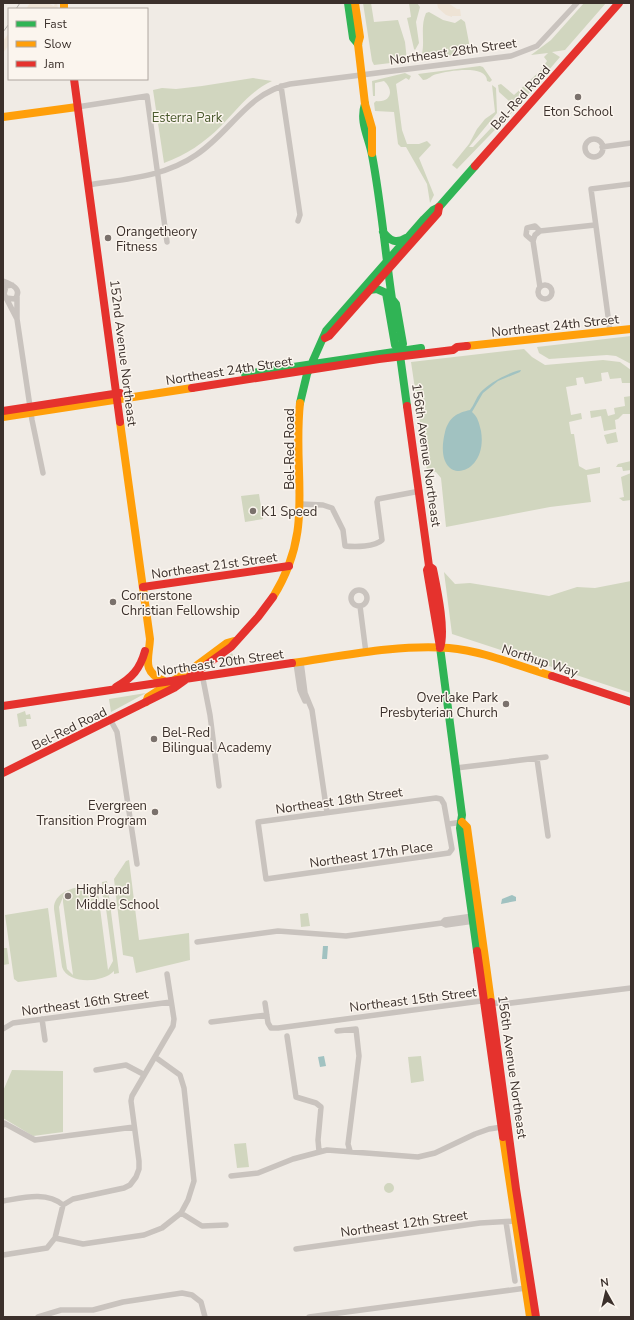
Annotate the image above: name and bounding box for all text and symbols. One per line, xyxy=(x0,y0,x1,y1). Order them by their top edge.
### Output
legend xyxy=(8,8,148,80)
text: Fast xyxy=(44,16,67,32)
street label: Northeast 28th Street xyxy=(389,34,518,70)
text: Slow xyxy=(44,36,72,52)
text: Jam xyxy=(43,56,65,72)
street label: Bel-Red Road xyxy=(487,61,555,134)
marker: Eton School xyxy=(573,92,583,102)
place label: Eton School xyxy=(543,103,613,121)
park label: Esterra Park xyxy=(152,109,223,127)
place label: Orangetheory Fitness xyxy=(116,223,197,256)
marker: Orangetheory Fitness xyxy=(103,233,113,243)
street label: 152nd Avenue Northeast xyxy=(105,279,141,428)
street label: Northeast 24th Street xyxy=(491,310,620,342)
street label: Northeast 24th Street xyxy=(165,352,294,390)
street label: 156th Avenue Northeast xyxy=(407,382,445,528)
street label: Bel-Red Road xyxy=(281,408,299,490)
place label: K1 Speed xyxy=(261,503,317,521)
marker: K1 Speed xyxy=(248,506,258,516)
street label: Northeast 21st Street xyxy=(150,548,279,584)
place label: Cornerstone Christian Fellowship xyxy=(121,587,240,620)
marker: Cornerstone Christian Fellowship xyxy=(108,597,118,607)
street label: Northup Way xyxy=(499,640,580,682)
street label: Northeast 20th Street xyxy=(156,645,285,681)
place label: Overlake Park Presbyterian Church xyxy=(380,689,498,722)
marker: Overlake Park Presbyterian Church xyxy=(501,699,511,709)
street label: Bel-Red Road xyxy=(29,703,110,755)
place label: Bel-Red Bilingual Academy xyxy=(162,724,272,757)
marker: Bel-Red Bilingual Academy xyxy=(149,734,159,744)
street label: Northeast 18th Street xyxy=(275,783,404,819)
place label: Evergreen Transition Program xyxy=(36,797,147,830)
marker: Evergreen Transition Program xyxy=(150,807,160,817)
street label: Northeast 17th Place xyxy=(308,837,434,873)
place label: Highland Middle School xyxy=(76,881,159,914)
marker: Highland Middle School xyxy=(63,891,73,901)
street label: Northeast 15th Street xyxy=(348,983,478,1017)
street label: Northeast 16th Street xyxy=(21,985,150,1021)
street label: 156th Avenue Northeast xyxy=(493,994,531,1140)
street label: Northeast 12th Street xyxy=(340,1206,469,1242)
north arrow xyxy=(586,1272,626,1312)
text: N xyxy=(600,1275,610,1291)

